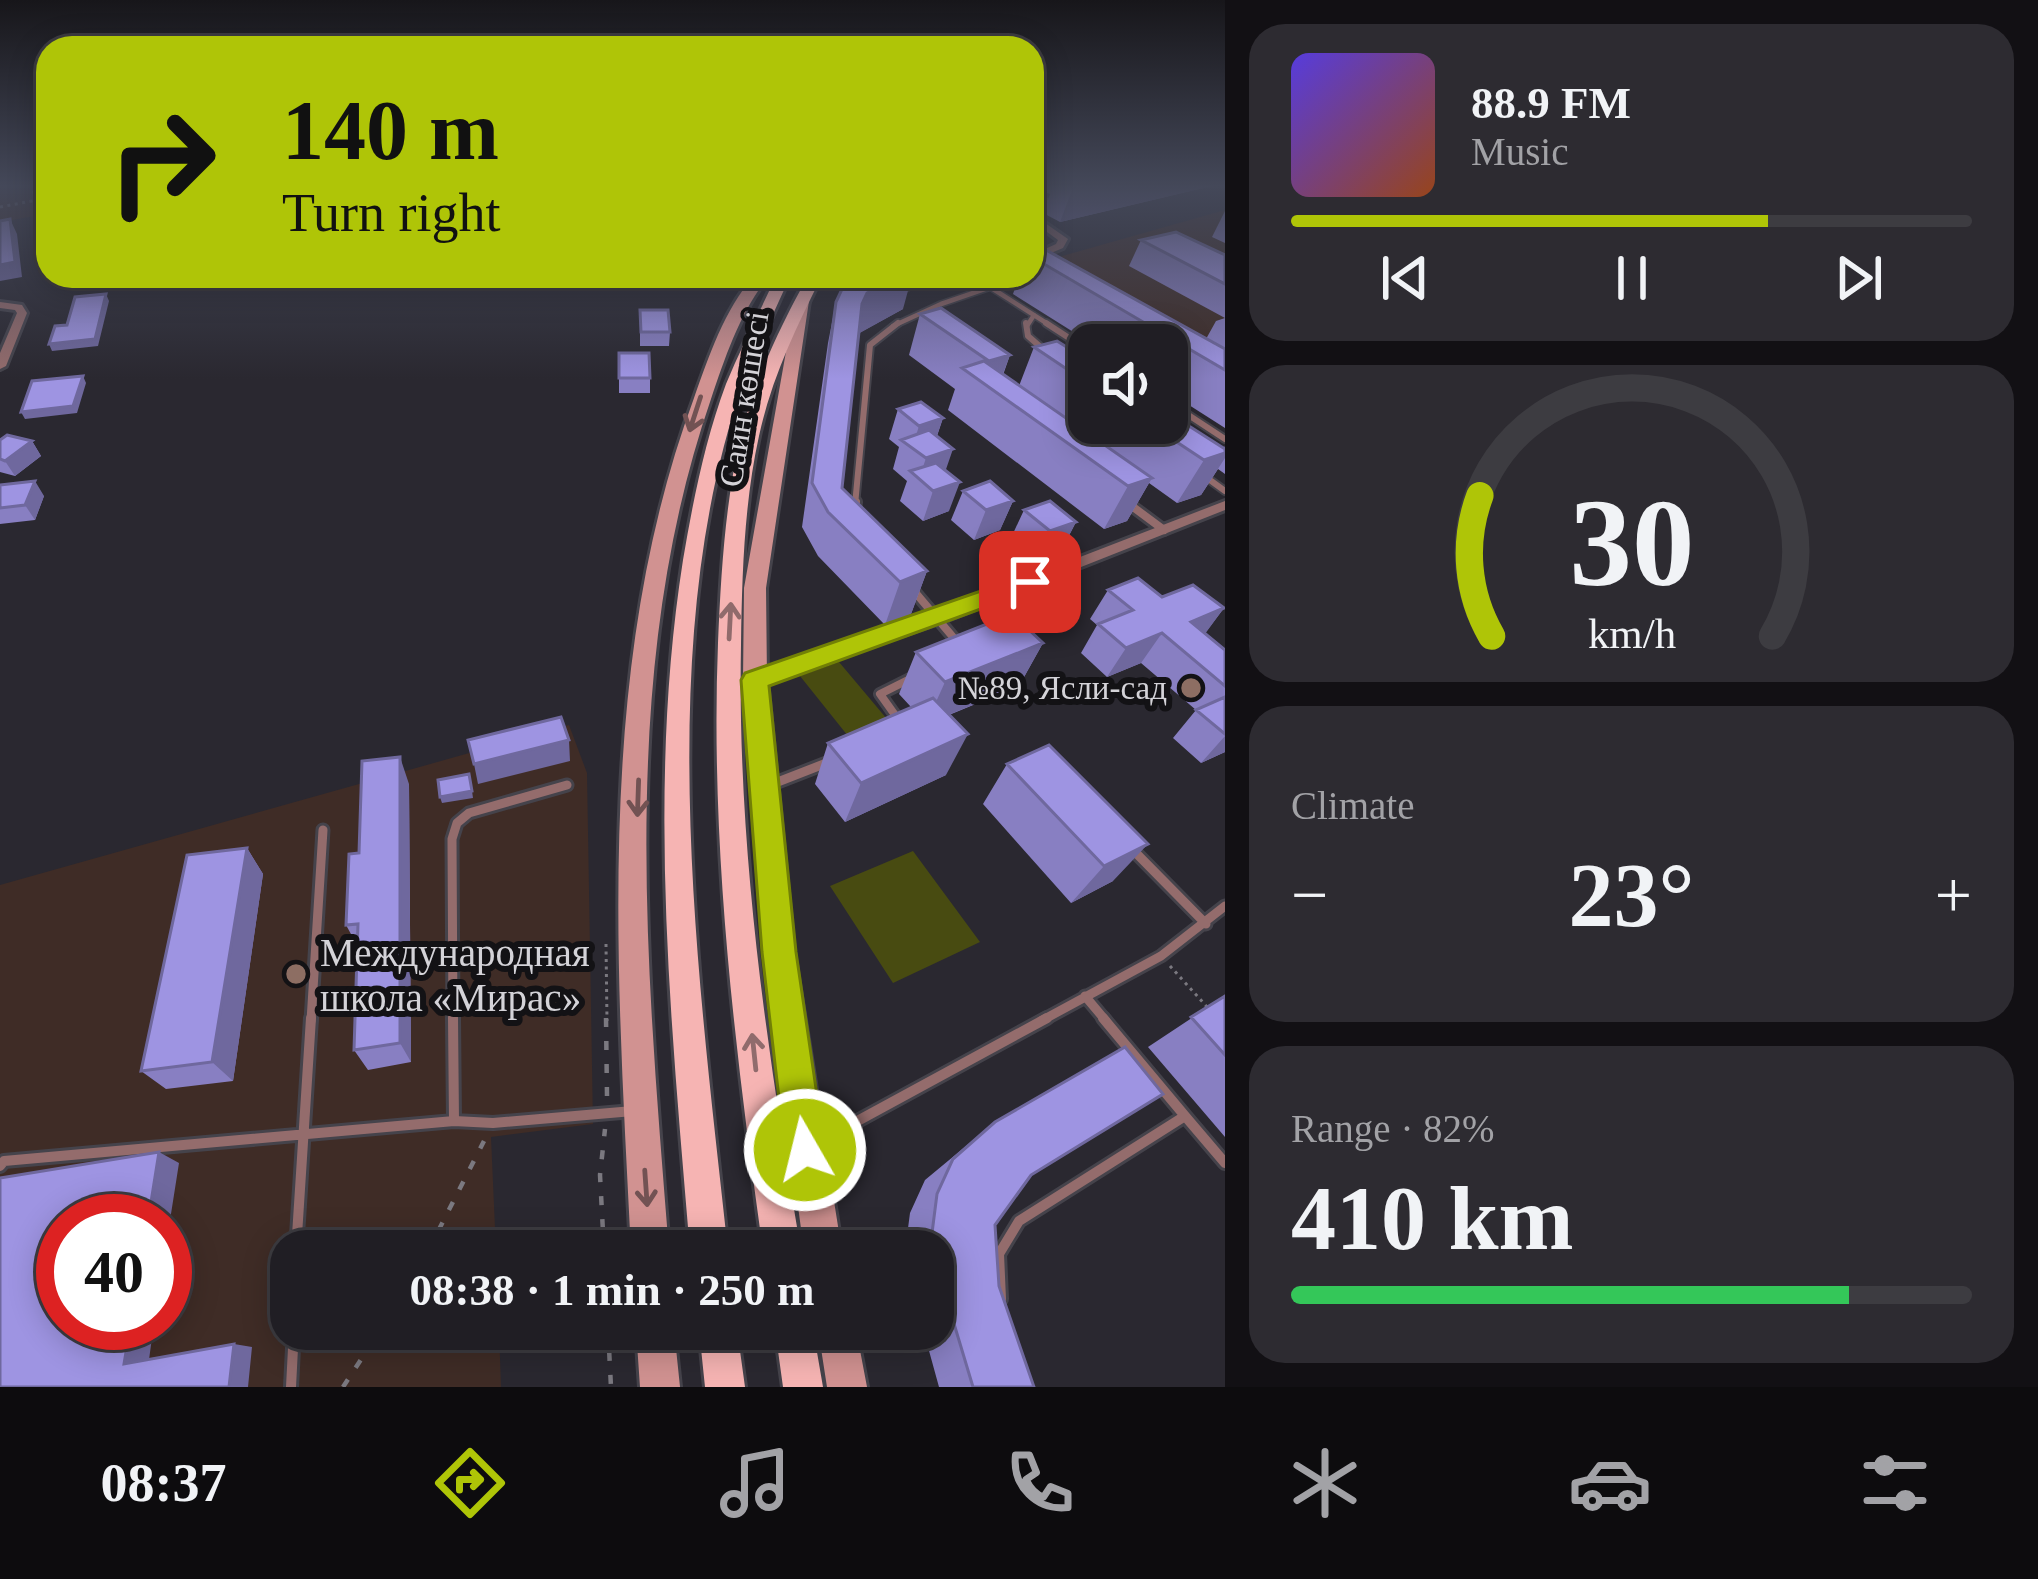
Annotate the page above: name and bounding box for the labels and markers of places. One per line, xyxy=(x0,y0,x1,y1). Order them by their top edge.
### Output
pin xyxy=(979,531,1081,633)
place label: №89, Ясли-сад xyxy=(958,670,1167,706)
marker: №89, Ясли-сад xyxy=(1178,675,1204,701)
place label: Международная школа «Мирас» xyxy=(320,931,590,1020)
marker: Международная школа «Мирас» xyxy=(283,961,309,987)

